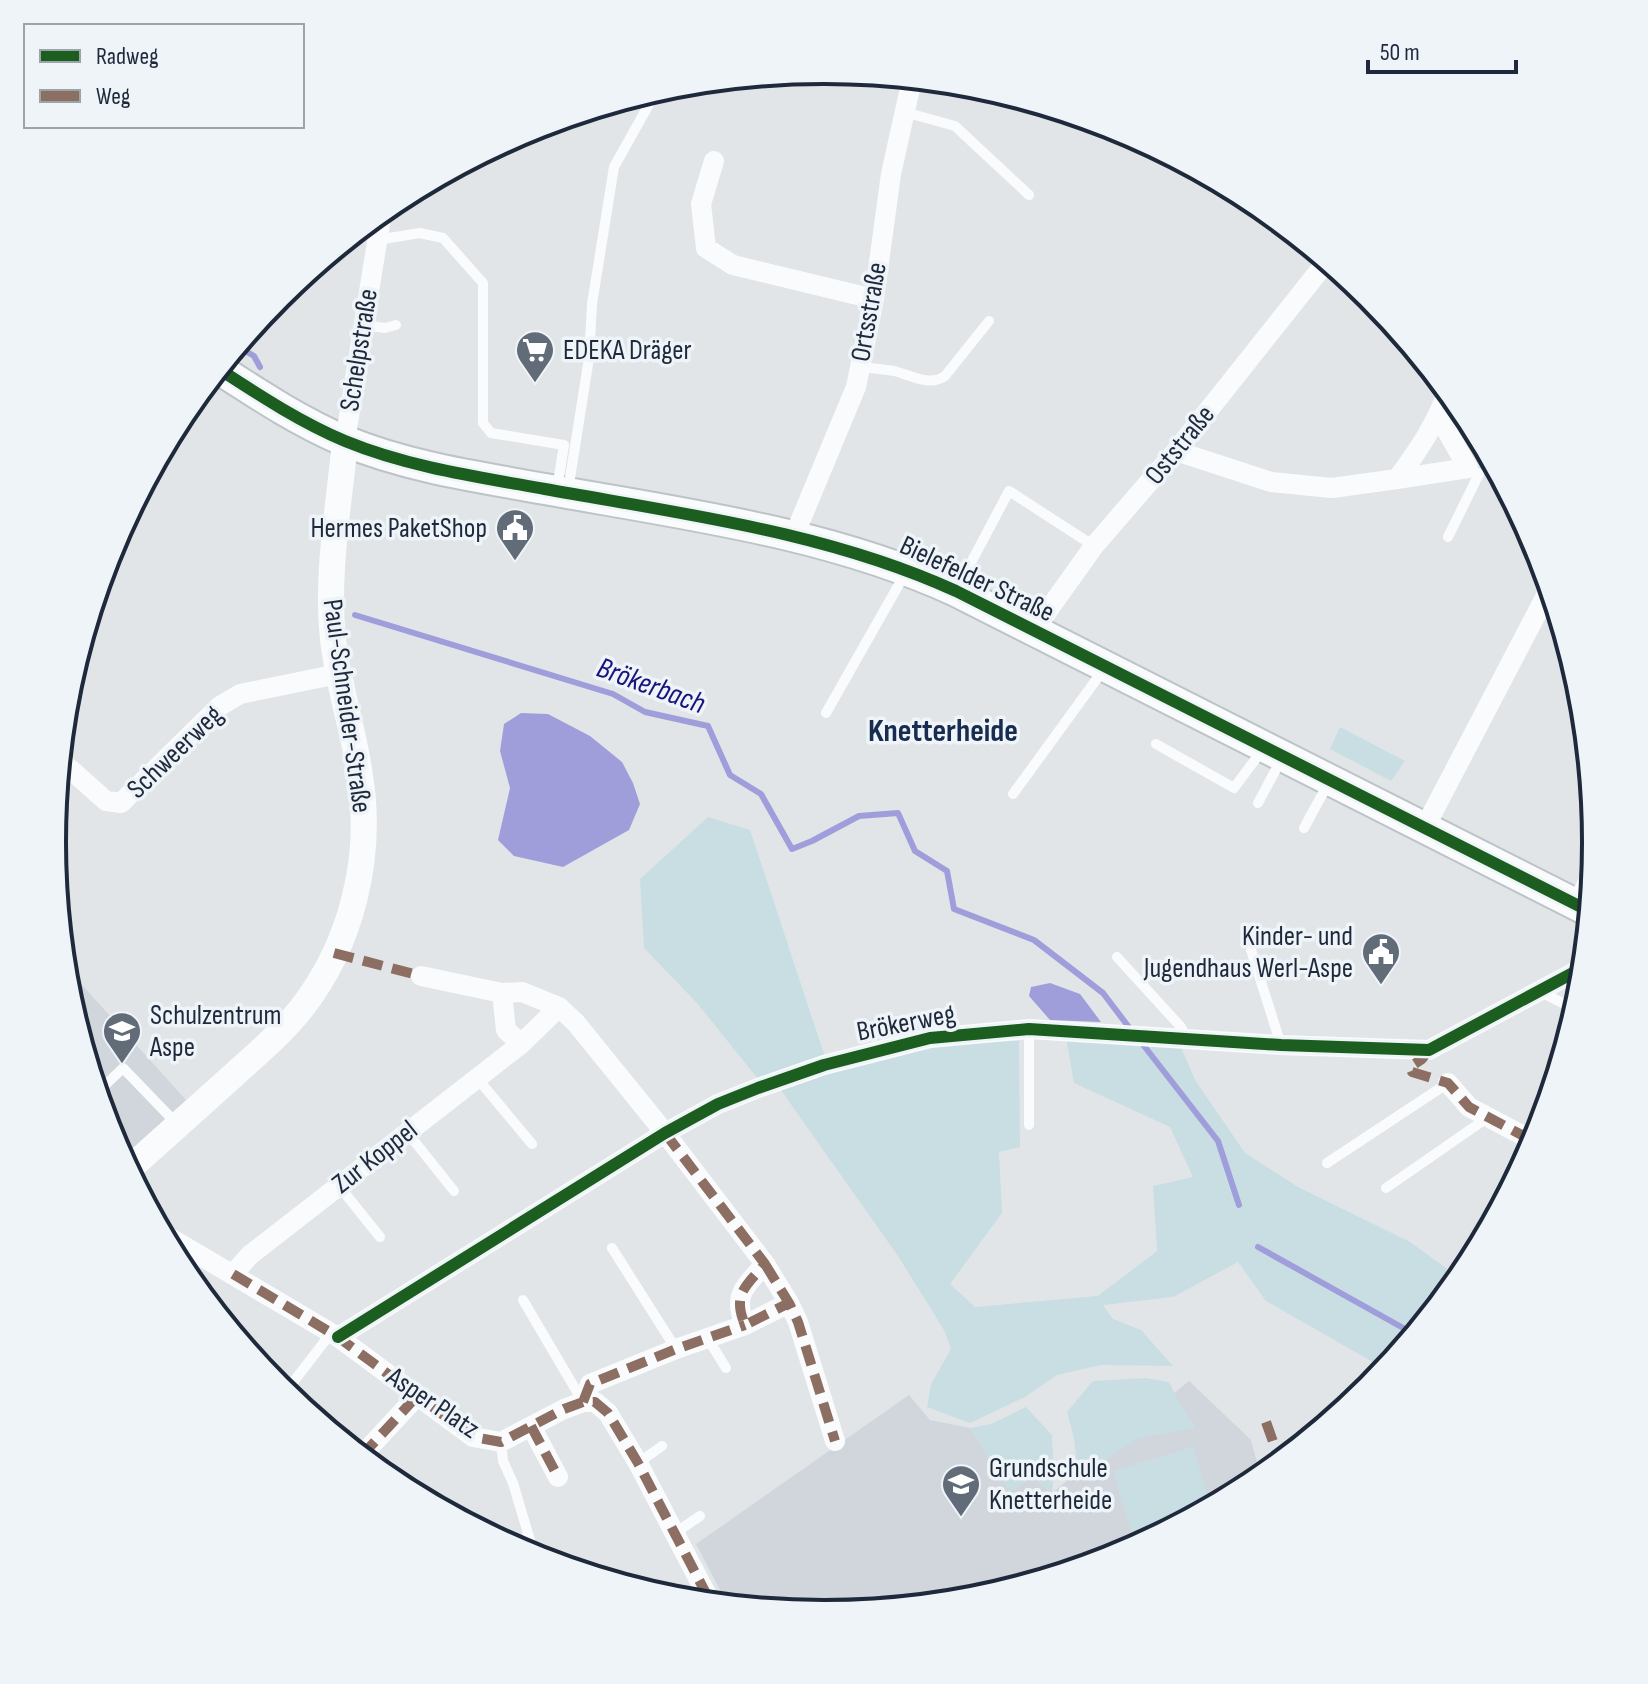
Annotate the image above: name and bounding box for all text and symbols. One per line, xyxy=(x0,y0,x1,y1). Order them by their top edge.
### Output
legend xyxy=(24,24,304,128)
scale bar xyxy=(1368,24,1516,74)
text: 50 m xyxy=(1380,38,1420,67)
text: Radweg xyxy=(96,42,159,71)
text: Weg xyxy=(96,82,130,111)
street label: Ortsstraße xyxy=(844,260,894,364)
street label: Schelpstraße xyxy=(333,287,385,413)
supermarket icon: EDEKA Dräger xyxy=(514,329,556,384)
place label: EDEKA Dräger xyxy=(563,334,692,367)
street label: Oststraße xyxy=(1138,399,1222,491)
public building icon: Hermes PaketShop xyxy=(494,507,536,562)
place label: Hermes PaketShop xyxy=(310,512,487,545)
street label: Bielefelder Straße xyxy=(894,529,1060,629)
street label: Paul-Schneider-Straße xyxy=(316,597,378,815)
water label: Brökerbach xyxy=(592,650,710,722)
street label: Schweerweg xyxy=(120,699,230,805)
district label: Knetterheide xyxy=(868,712,1018,751)
place label: Kinder- und Jugendhaus Werl-Aspe xyxy=(1143,920,1353,985)
public building icon: Kinder- und Jugendhaus Werl-Aspe xyxy=(1360,931,1402,986)
street label: Brökerweg xyxy=(854,997,958,1049)
place label: Schulzentrum Aspe xyxy=(149,999,281,1064)
school or university icon: Schulzentrum Aspe xyxy=(101,1010,143,1065)
street label: Zur Koppel xyxy=(326,1114,424,1200)
street label: Asper Platz xyxy=(380,1360,485,1446)
place label: Grundschule Knetterheide xyxy=(989,1452,1112,1517)
school or university icon: Grundschule Knetterheide xyxy=(940,1463,982,1518)

